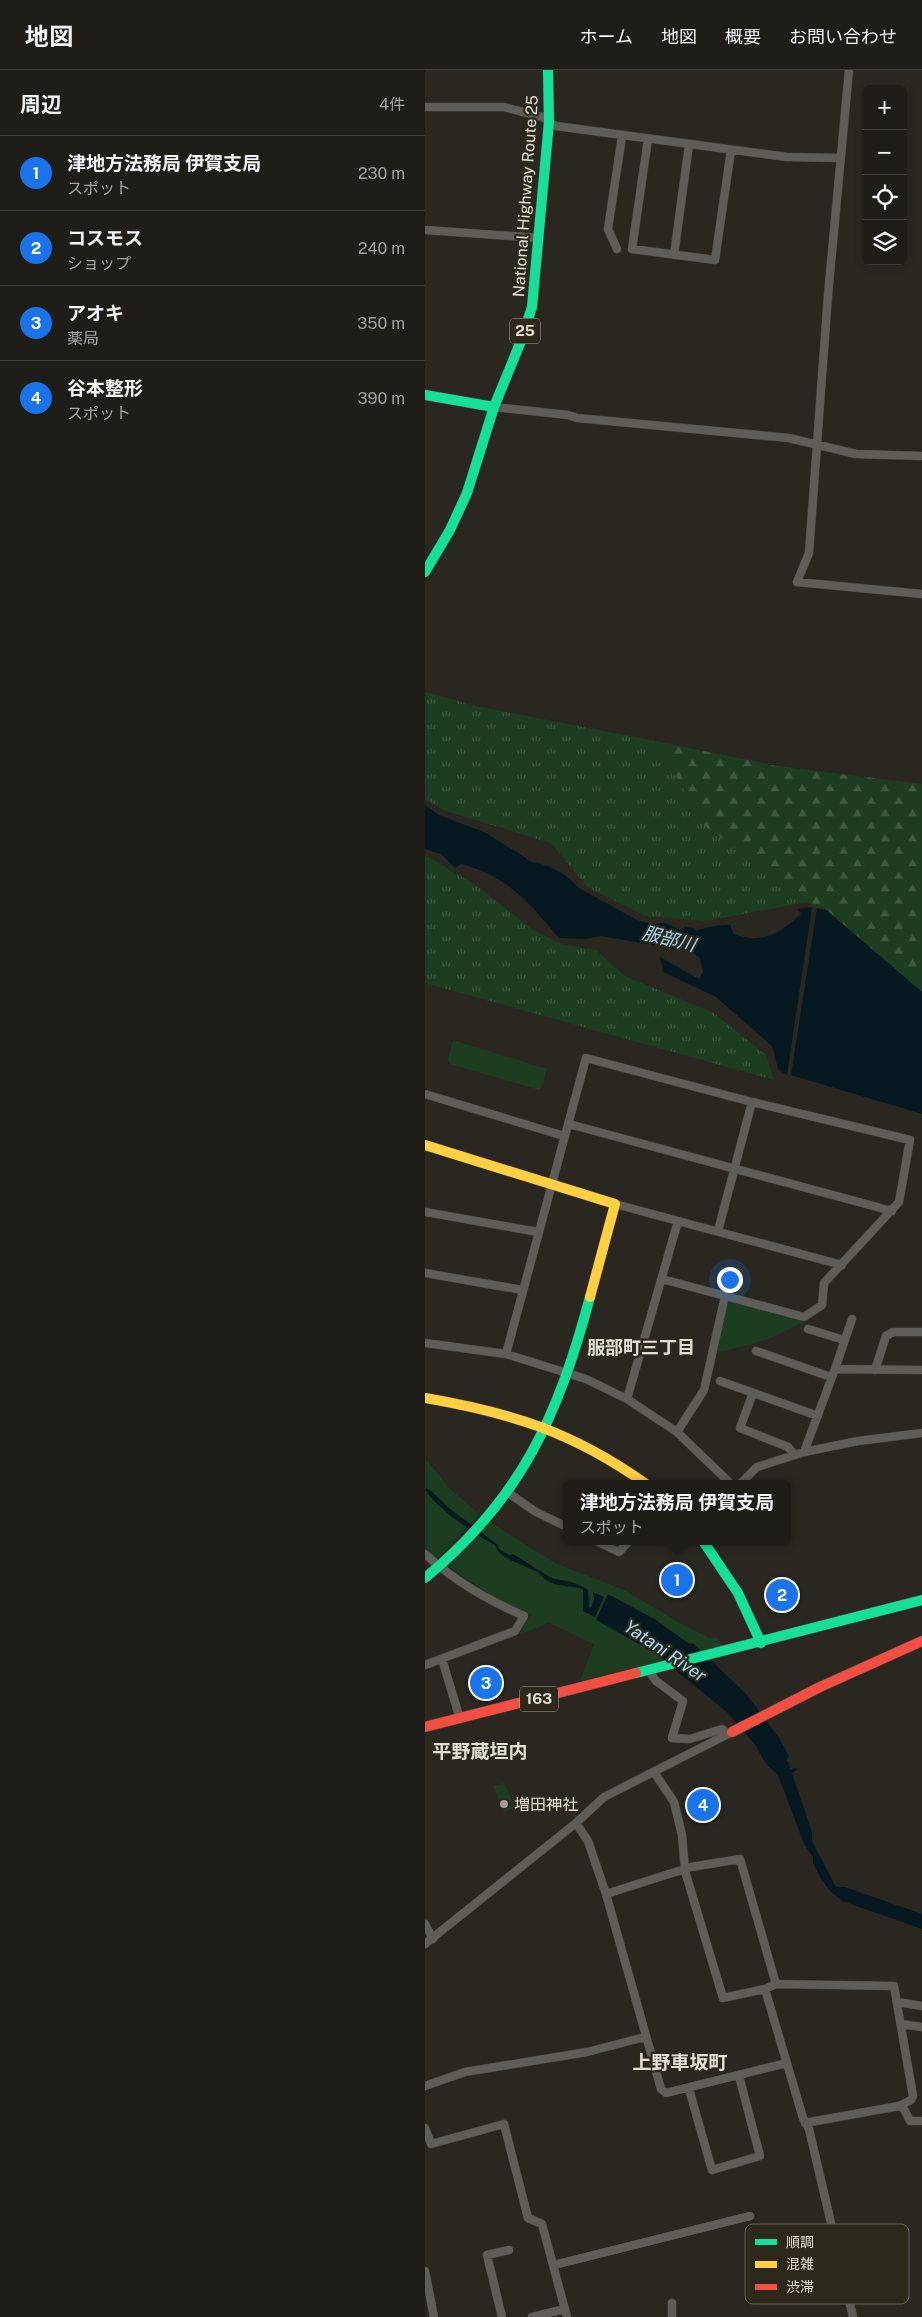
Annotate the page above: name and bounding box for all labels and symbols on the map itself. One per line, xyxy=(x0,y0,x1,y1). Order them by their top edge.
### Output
street label: National Highway Route 25 xyxy=(509,94,542,298)
road number: 25 xyxy=(510,318,540,344)
water label: 服部川 xyxy=(640,922,700,956)
your location xyxy=(717,1267,743,1293)
district label: 服部町三丁目 xyxy=(587,1337,695,1358)
pin: 1 xyxy=(661,1561,693,1599)
pin: 2 xyxy=(766,1576,798,1614)
water label: Yatani River xyxy=(620,1615,711,1686)
pin: 3 xyxy=(470,1664,502,1702)
road number: 163 xyxy=(520,1686,558,1712)
district label: 平野蔵垣内 xyxy=(432,1740,528,1762)
pin: 4 xyxy=(687,1786,719,1824)
place label: 増田神社 xyxy=(514,1795,578,1814)
marker: 増田神社 xyxy=(498,1798,510,1810)
district label: 上野車坂町 xyxy=(632,2051,728,2073)
legend xyxy=(745,2224,909,2304)
text: 順調 xyxy=(786,2234,814,2250)
text: 混雑 xyxy=(786,2256,814,2272)
text: 渋滞 xyxy=(786,2279,814,2295)

